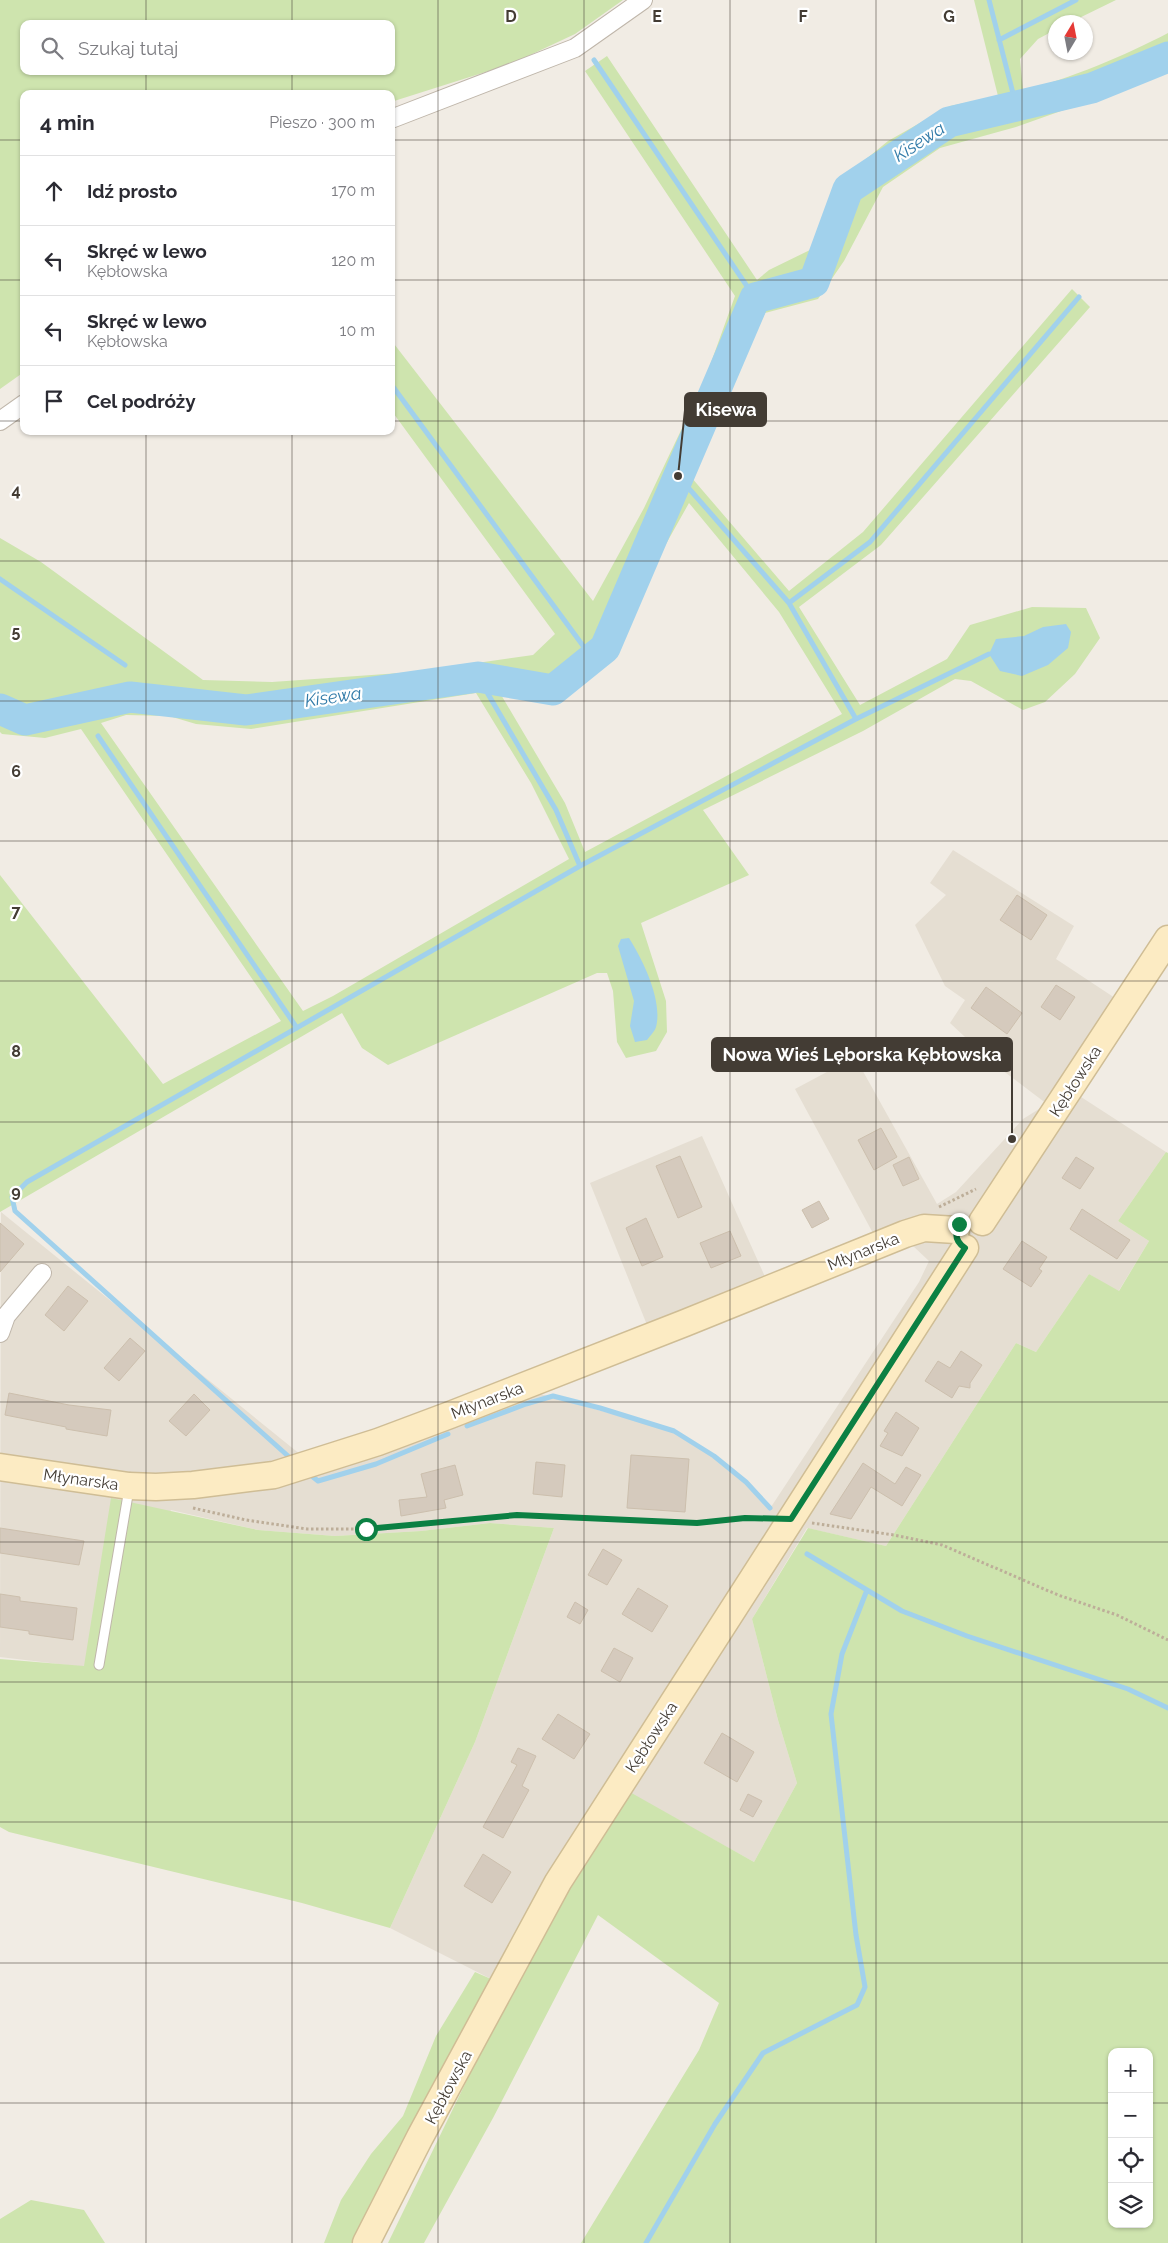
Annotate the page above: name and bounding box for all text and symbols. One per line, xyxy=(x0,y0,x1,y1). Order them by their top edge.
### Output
text: D xyxy=(505,7,517,26)
text: E xyxy=(652,7,662,26)
text: F xyxy=(798,7,808,26)
text: G xyxy=(943,7,955,26)
north arrow xyxy=(1048,15,1093,60)
search box xyxy=(20,20,395,75)
icon: search xyxy=(38,34,66,62)
text: Szukaj tutaj xyxy=(78,37,178,59)
text: 4 min xyxy=(40,110,95,135)
text: Pieszo · 300 m xyxy=(269,113,375,132)
water label: Kisewa xyxy=(889,117,949,166)
icon: ahead xyxy=(40,177,68,205)
text: Idź prosto xyxy=(87,180,177,202)
text: 170 m xyxy=(331,181,375,200)
text: Skręć w lewo xyxy=(87,240,207,262)
icon: left xyxy=(40,247,68,275)
text: 120 m xyxy=(331,251,375,270)
text: Kębłowska xyxy=(87,262,168,281)
text: Skręć w lewo xyxy=(87,310,207,332)
icon: left xyxy=(40,317,68,345)
text: 10 m xyxy=(340,321,375,340)
text: Kębłowska xyxy=(87,332,168,351)
icon: arrive xyxy=(40,387,68,415)
text: Cel podróży xyxy=(87,390,196,412)
callout: Kisewa xyxy=(685,393,766,426)
text: Kisewa xyxy=(695,399,757,420)
text: 4 xyxy=(11,481,21,500)
text: 5 xyxy=(12,622,21,641)
water label: Kisewa xyxy=(303,682,363,711)
text: 6 xyxy=(11,762,21,781)
text: 7 xyxy=(12,902,21,921)
callout: Nowa Wieś Lęborska Kębłowska xyxy=(712,1038,1012,1071)
text: 8 xyxy=(11,1042,21,1061)
street label: Kębłowska xyxy=(1045,1042,1105,1120)
text: Nowa Wieś Lęborska Kębłowska xyxy=(722,1044,1002,1065)
text: 9 xyxy=(11,1182,21,1201)
route end xyxy=(948,1213,971,1236)
street label: Młynarska xyxy=(825,1228,902,1274)
street label: Młynarska xyxy=(448,1378,526,1423)
street label: Młynarska xyxy=(42,1465,120,1494)
route start xyxy=(355,1518,378,1541)
street label: Kębłowska xyxy=(621,1698,681,1776)
street label: Kębłowska xyxy=(421,2047,476,2127)
map controls xyxy=(1108,2048,1153,2228)
button: + xyxy=(1108,2048,1153,2093)
button: − xyxy=(1108,2093,1153,2138)
button: locate xyxy=(1108,2138,1153,2183)
button: layers xyxy=(1108,2183,1153,2228)

